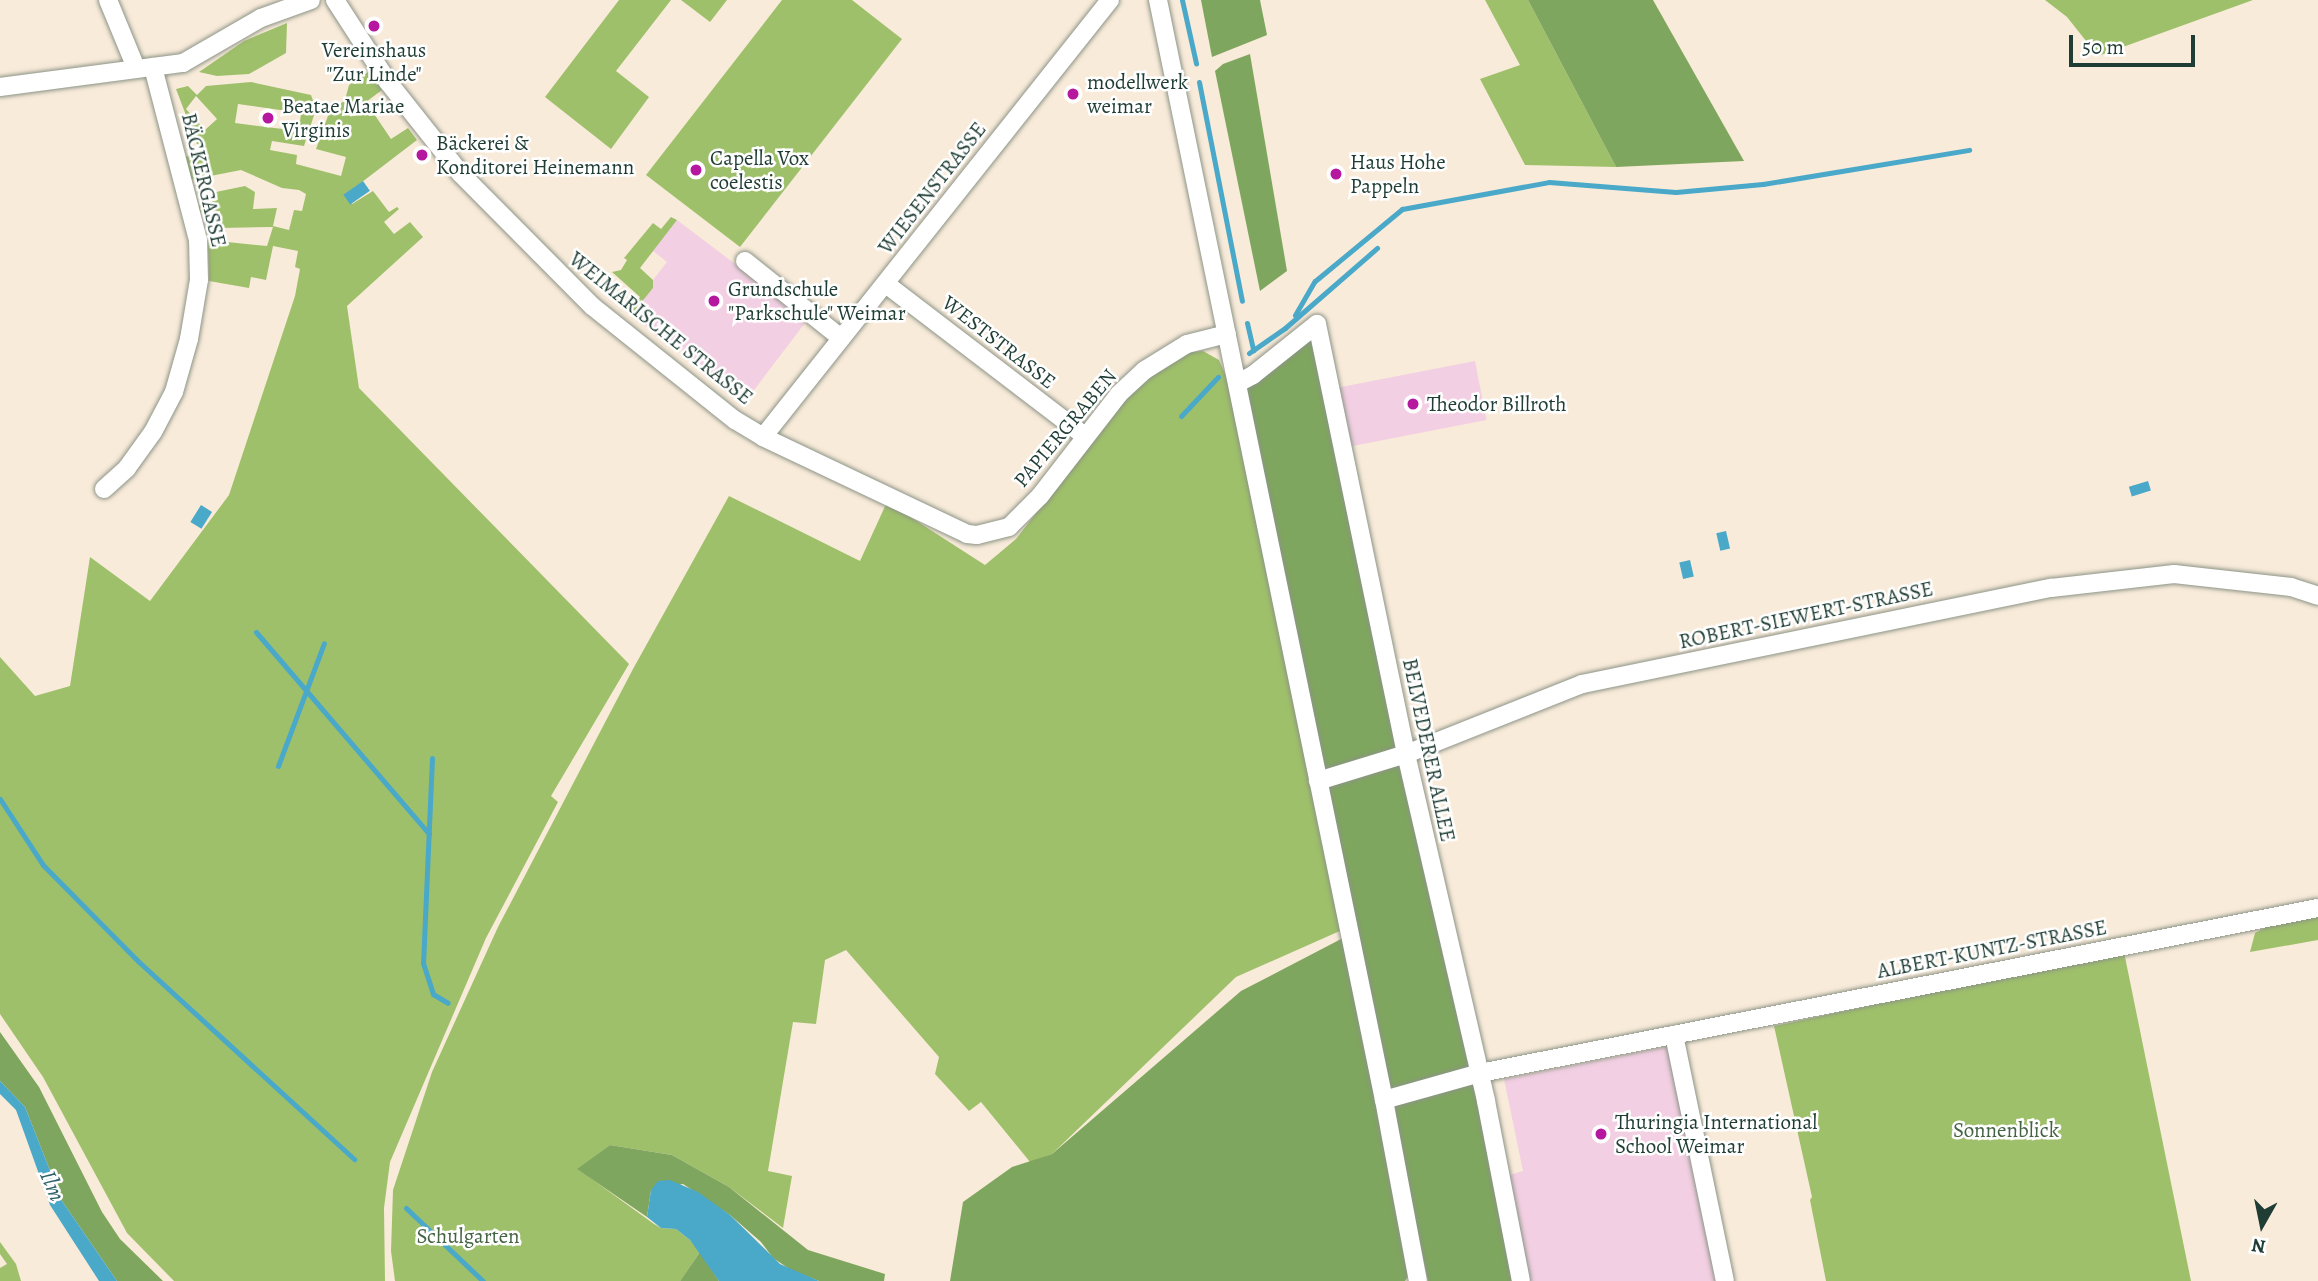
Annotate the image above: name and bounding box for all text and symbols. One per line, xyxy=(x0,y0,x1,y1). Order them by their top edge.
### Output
marker: Vereinshaus "Zur Linde" xyxy=(366,18,382,34)
scale bar xyxy=(2073,21,2199,65)
text: 50 m xyxy=(2082,33,2124,61)
place label: Vereinshaus "Zur Linde" xyxy=(322,37,426,87)
place label: modellwerk weimar xyxy=(1087,69,1188,119)
marker: modellwerk weimar xyxy=(1065,86,1081,102)
place label: Beatae Mariae Virginis xyxy=(282,93,404,143)
street label: BÄCKERGASSE xyxy=(176,110,232,250)
marker: Beatae Mariae Virginis xyxy=(260,110,276,126)
street label: WIESENSTRASSE xyxy=(873,117,991,259)
place label: Bäckerei & Konditorei Heinemann xyxy=(436,130,634,180)
place label: Capella Vox coelestis xyxy=(710,145,809,195)
marker: Bäckerei & Konditorei Heinemann xyxy=(414,147,430,163)
place label: Haus Hohe Pappeln xyxy=(1350,149,1446,199)
marker: Capella Vox coelestis xyxy=(688,162,704,178)
marker: Haus Hohe Pappeln xyxy=(1328,166,1344,182)
street label: WEIMARISCHE STRASSE xyxy=(564,246,758,410)
place label: Grundschule "Parkschule" Weimar xyxy=(728,276,906,326)
street label: WESTSTRASSE xyxy=(937,290,1061,394)
marker: Grundschule "Parkschule" Weimar xyxy=(706,293,722,309)
street label: PAPIERGRABEN xyxy=(1008,364,1122,492)
place label: Theodor Billroth xyxy=(1427,391,1567,417)
marker: Theodor Billroth xyxy=(1405,396,1421,412)
street label: ROBERT-SIEWERT-STRASSE xyxy=(1677,576,1935,654)
street label: BELVEDERER ALLEE xyxy=(1397,656,1461,844)
street label: ALBERT-KUNTZ-STRASSE xyxy=(1875,914,2109,984)
place label: Thuringia International School Weimar xyxy=(1615,1109,1817,1159)
park label: Sonnenblick xyxy=(1953,1117,2059,1143)
marker: Thuringia International School Weimar xyxy=(1593,1126,1609,1142)
water label: Ilm xyxy=(33,1167,71,1205)
north arrow xyxy=(2227,1190,2297,1260)
park label: Schulgarten xyxy=(416,1223,520,1249)
text: N xyxy=(2250,1232,2268,1260)

